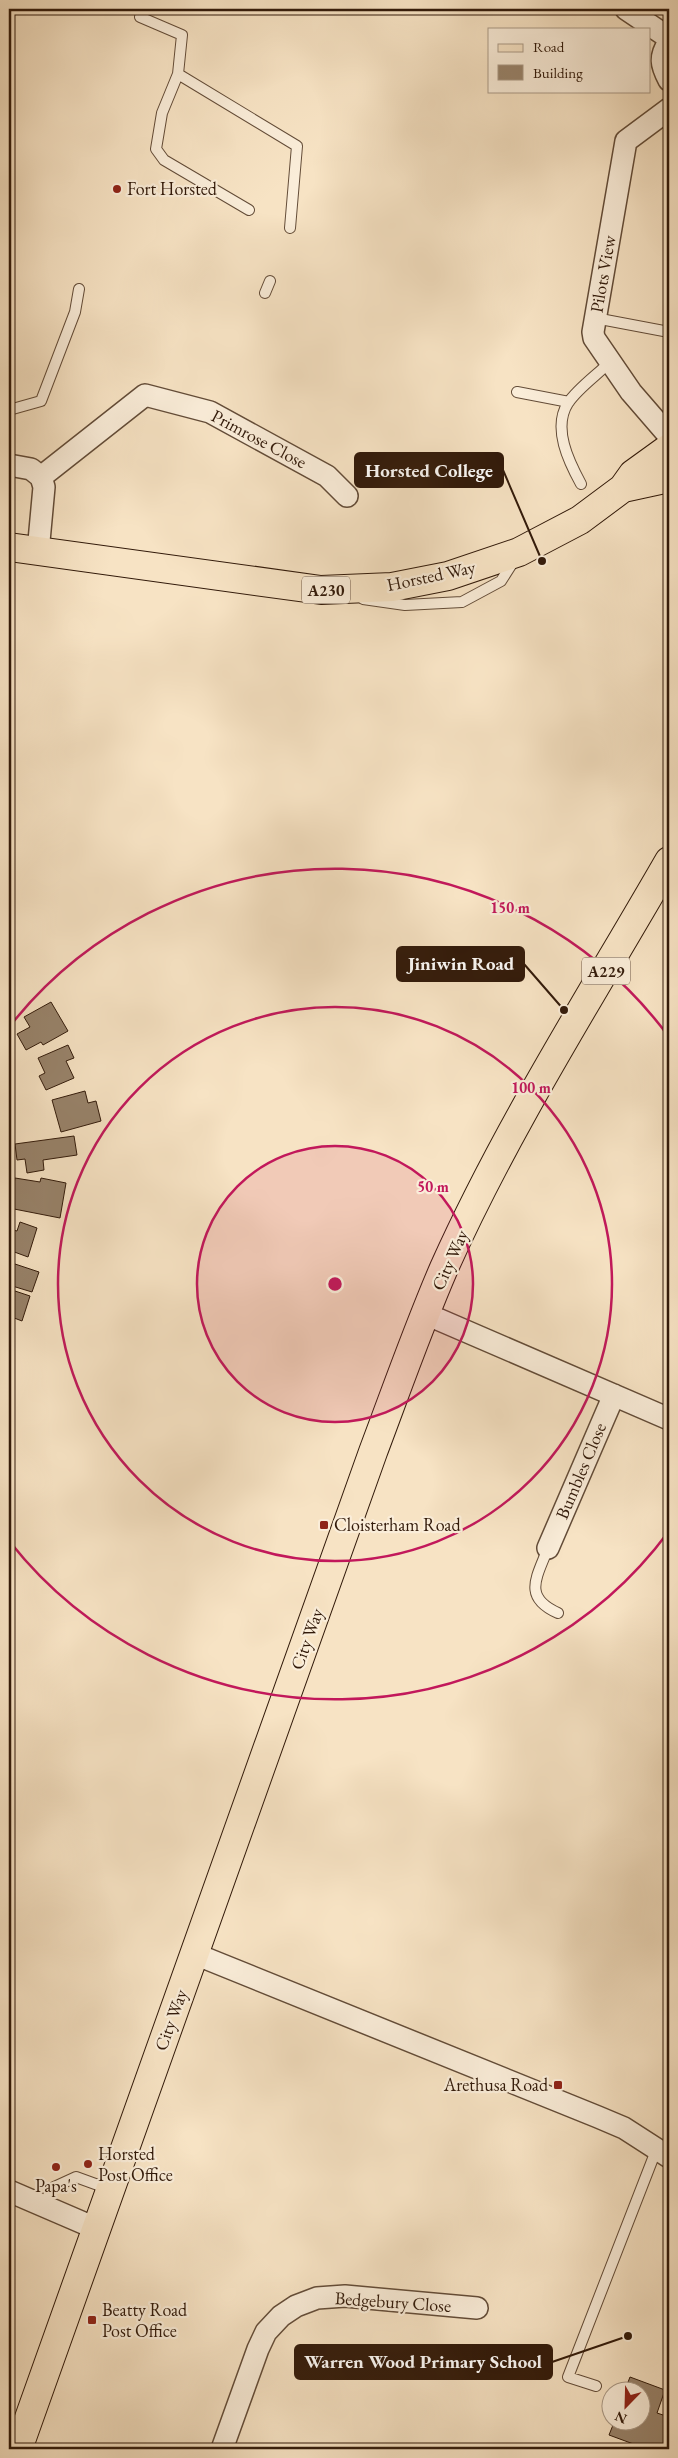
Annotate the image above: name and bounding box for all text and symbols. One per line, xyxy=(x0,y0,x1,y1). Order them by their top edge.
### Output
legend xyxy=(488,28,650,92)
text: Road xyxy=(533,37,565,56)
text: Building xyxy=(533,63,583,82)
place label: Fort Horsted xyxy=(127,177,218,200)
marker: Fort Horsted xyxy=(111,183,123,195)
street label: Pilots View xyxy=(584,233,621,314)
street label: Primrose Close xyxy=(208,404,311,473)
callout: Horsted College xyxy=(355,453,503,487)
text: Horsted College xyxy=(365,458,493,483)
street label: Horsted Way xyxy=(384,555,477,596)
road number: A230 xyxy=(302,576,350,604)
text: 150 m xyxy=(490,898,530,917)
callout: Jiniwin Road xyxy=(397,947,524,981)
text: Jiniwin Road xyxy=(406,951,515,976)
road number: A229 xyxy=(582,958,630,984)
text: 100 m xyxy=(511,1078,551,1097)
text: 50 m xyxy=(417,1177,449,1196)
street label: City Way xyxy=(426,1226,473,1294)
centre of rings xyxy=(326,1275,344,1293)
street label: Bumbles Close xyxy=(550,1419,611,1523)
place label: Cloisterham Road xyxy=(334,1513,462,1536)
marker: Cloisterham Road xyxy=(318,1519,330,1531)
street label: City Way xyxy=(285,1605,328,1673)
street label: City Way xyxy=(149,1986,192,2054)
place label: Arethusa Road xyxy=(443,2073,549,2096)
marker: Arethusa Road xyxy=(552,2079,564,2091)
place label: Horsted Post Office xyxy=(98,2142,173,2186)
marker: Horsted Post Office xyxy=(82,2158,94,2170)
marker: Papa's xyxy=(50,2161,62,2173)
place label: Papa's xyxy=(35,2174,77,2197)
street label: Bedgebury Close xyxy=(334,2286,452,2317)
place label: Beatty Road Post Office xyxy=(102,2298,188,2342)
marker: Beatty Road Post Office xyxy=(86,2314,98,2326)
callout: Warren Wood Primary School xyxy=(295,2345,552,2379)
text: Warren Wood Primary School xyxy=(304,2349,543,2374)
north arrow xyxy=(600,2380,650,2430)
text: N xyxy=(612,2407,630,2428)

